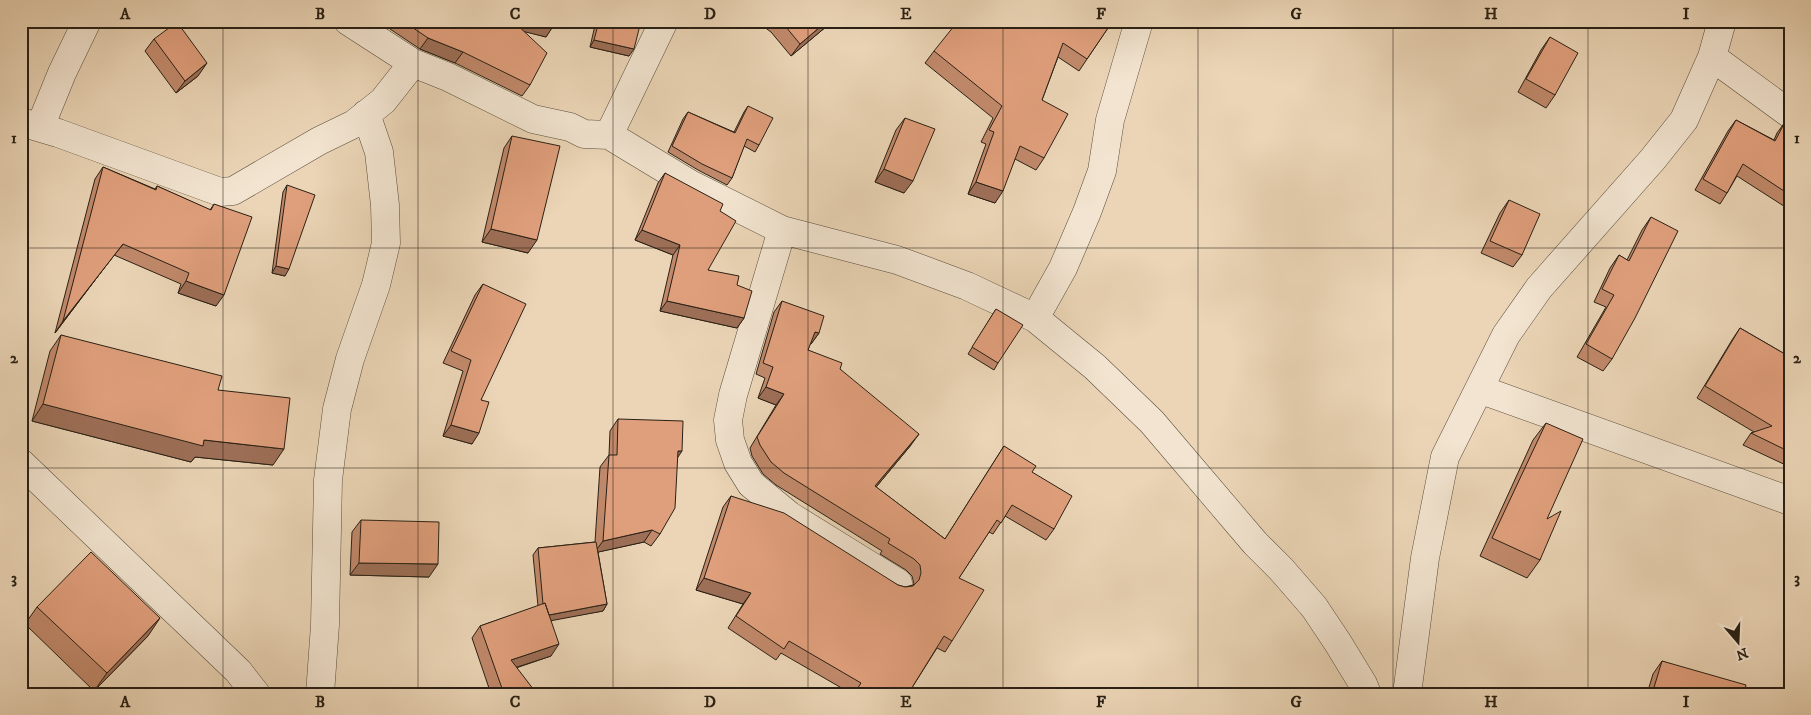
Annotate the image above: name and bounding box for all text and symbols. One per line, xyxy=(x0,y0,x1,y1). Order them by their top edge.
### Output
text: A xyxy=(119,4,131,24)
text: B xyxy=(315,4,325,24)
text: C xyxy=(510,4,520,24)
text: D xyxy=(704,4,716,24)
text: E xyxy=(900,4,912,24)
text: F xyxy=(1096,4,1106,24)
text: G xyxy=(1290,4,1302,24)
text: H xyxy=(1484,4,1498,24)
text: I xyxy=(1683,4,1690,24)
text: 1 xyxy=(11,128,17,148)
text: 1 xyxy=(1794,128,1800,148)
text: 2 xyxy=(10,348,19,368)
text: 2 xyxy=(1793,348,1802,368)
text: 3 xyxy=(11,568,17,588)
text: 3 xyxy=(1794,568,1800,588)
north arrow xyxy=(1714,618,1764,668)
text: N xyxy=(1733,643,1750,664)
text: A xyxy=(119,692,131,712)
text: B xyxy=(315,692,325,712)
text: C xyxy=(510,692,520,712)
text: D xyxy=(704,692,716,712)
text: E xyxy=(900,692,912,712)
text: F xyxy=(1096,692,1106,712)
text: G xyxy=(1290,692,1302,712)
text: H xyxy=(1484,692,1498,712)
text: I xyxy=(1683,692,1690,712)

